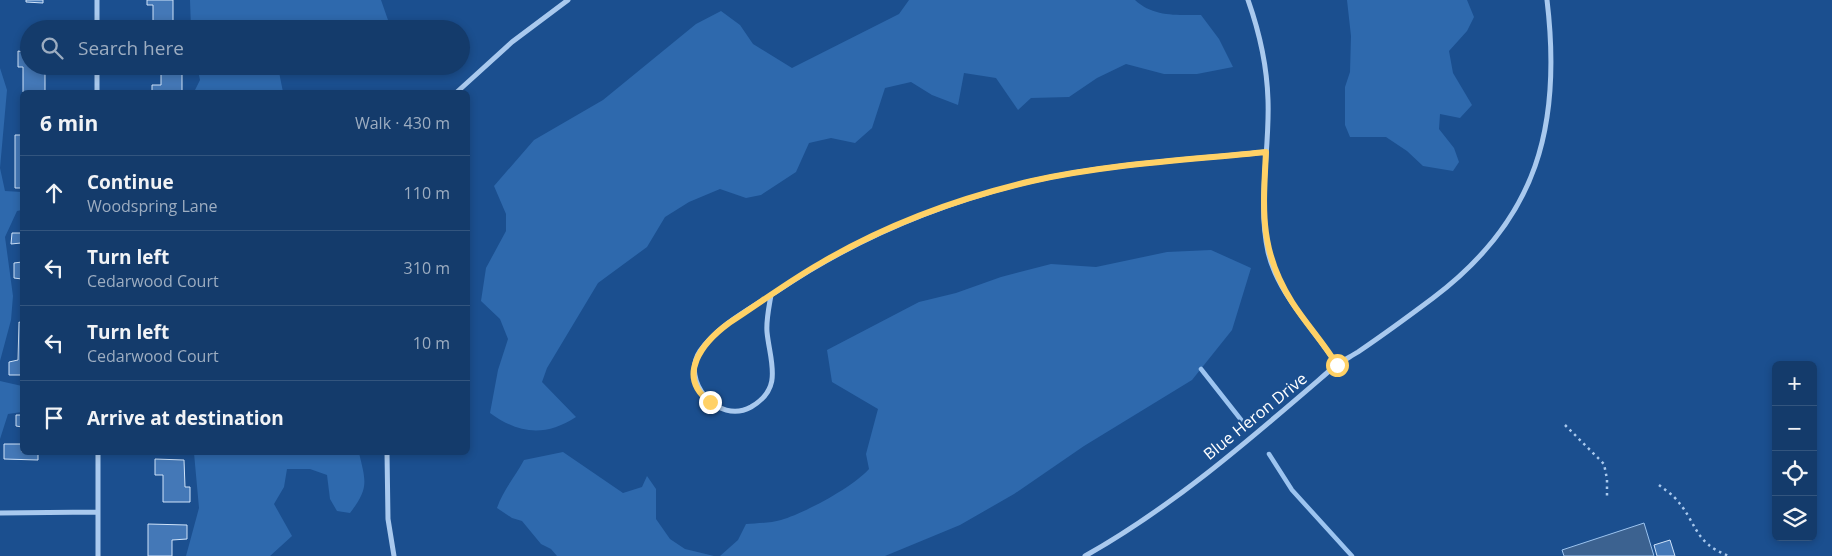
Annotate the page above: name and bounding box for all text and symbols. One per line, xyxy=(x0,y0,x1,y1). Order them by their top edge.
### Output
search box xyxy=(20,20,470,75)
icon: search xyxy=(38,34,66,62)
text: Search here xyxy=(78,35,184,61)
text: 6 min xyxy=(40,109,98,137)
text: Walk · 430 m xyxy=(355,112,450,134)
text: Continue xyxy=(87,169,174,195)
icon: ahead xyxy=(40,179,68,207)
text: 110 m xyxy=(404,182,450,204)
text: Woodspring Lane xyxy=(87,195,218,217)
text: Turn left xyxy=(87,244,169,270)
icon: left xyxy=(40,254,68,282)
text: 310 m xyxy=(404,257,450,279)
text: Cedarwood Court xyxy=(87,270,219,292)
text: Turn left xyxy=(87,319,169,345)
icon: left xyxy=(40,329,68,357)
text: 10 m xyxy=(413,332,450,354)
text: Cedarwood Court xyxy=(87,345,219,367)
route start xyxy=(1326,354,1349,377)
map controls xyxy=(1772,361,1817,541)
button: + xyxy=(1772,361,1817,406)
street label: Blue Heron Drive xyxy=(1199,367,1311,465)
route end xyxy=(699,391,722,414)
icon: arrive xyxy=(40,404,68,432)
text: Arrive at destination xyxy=(87,405,284,431)
button: − xyxy=(1772,406,1817,451)
button: locate xyxy=(1772,451,1817,496)
button: layers xyxy=(1772,496,1817,541)

